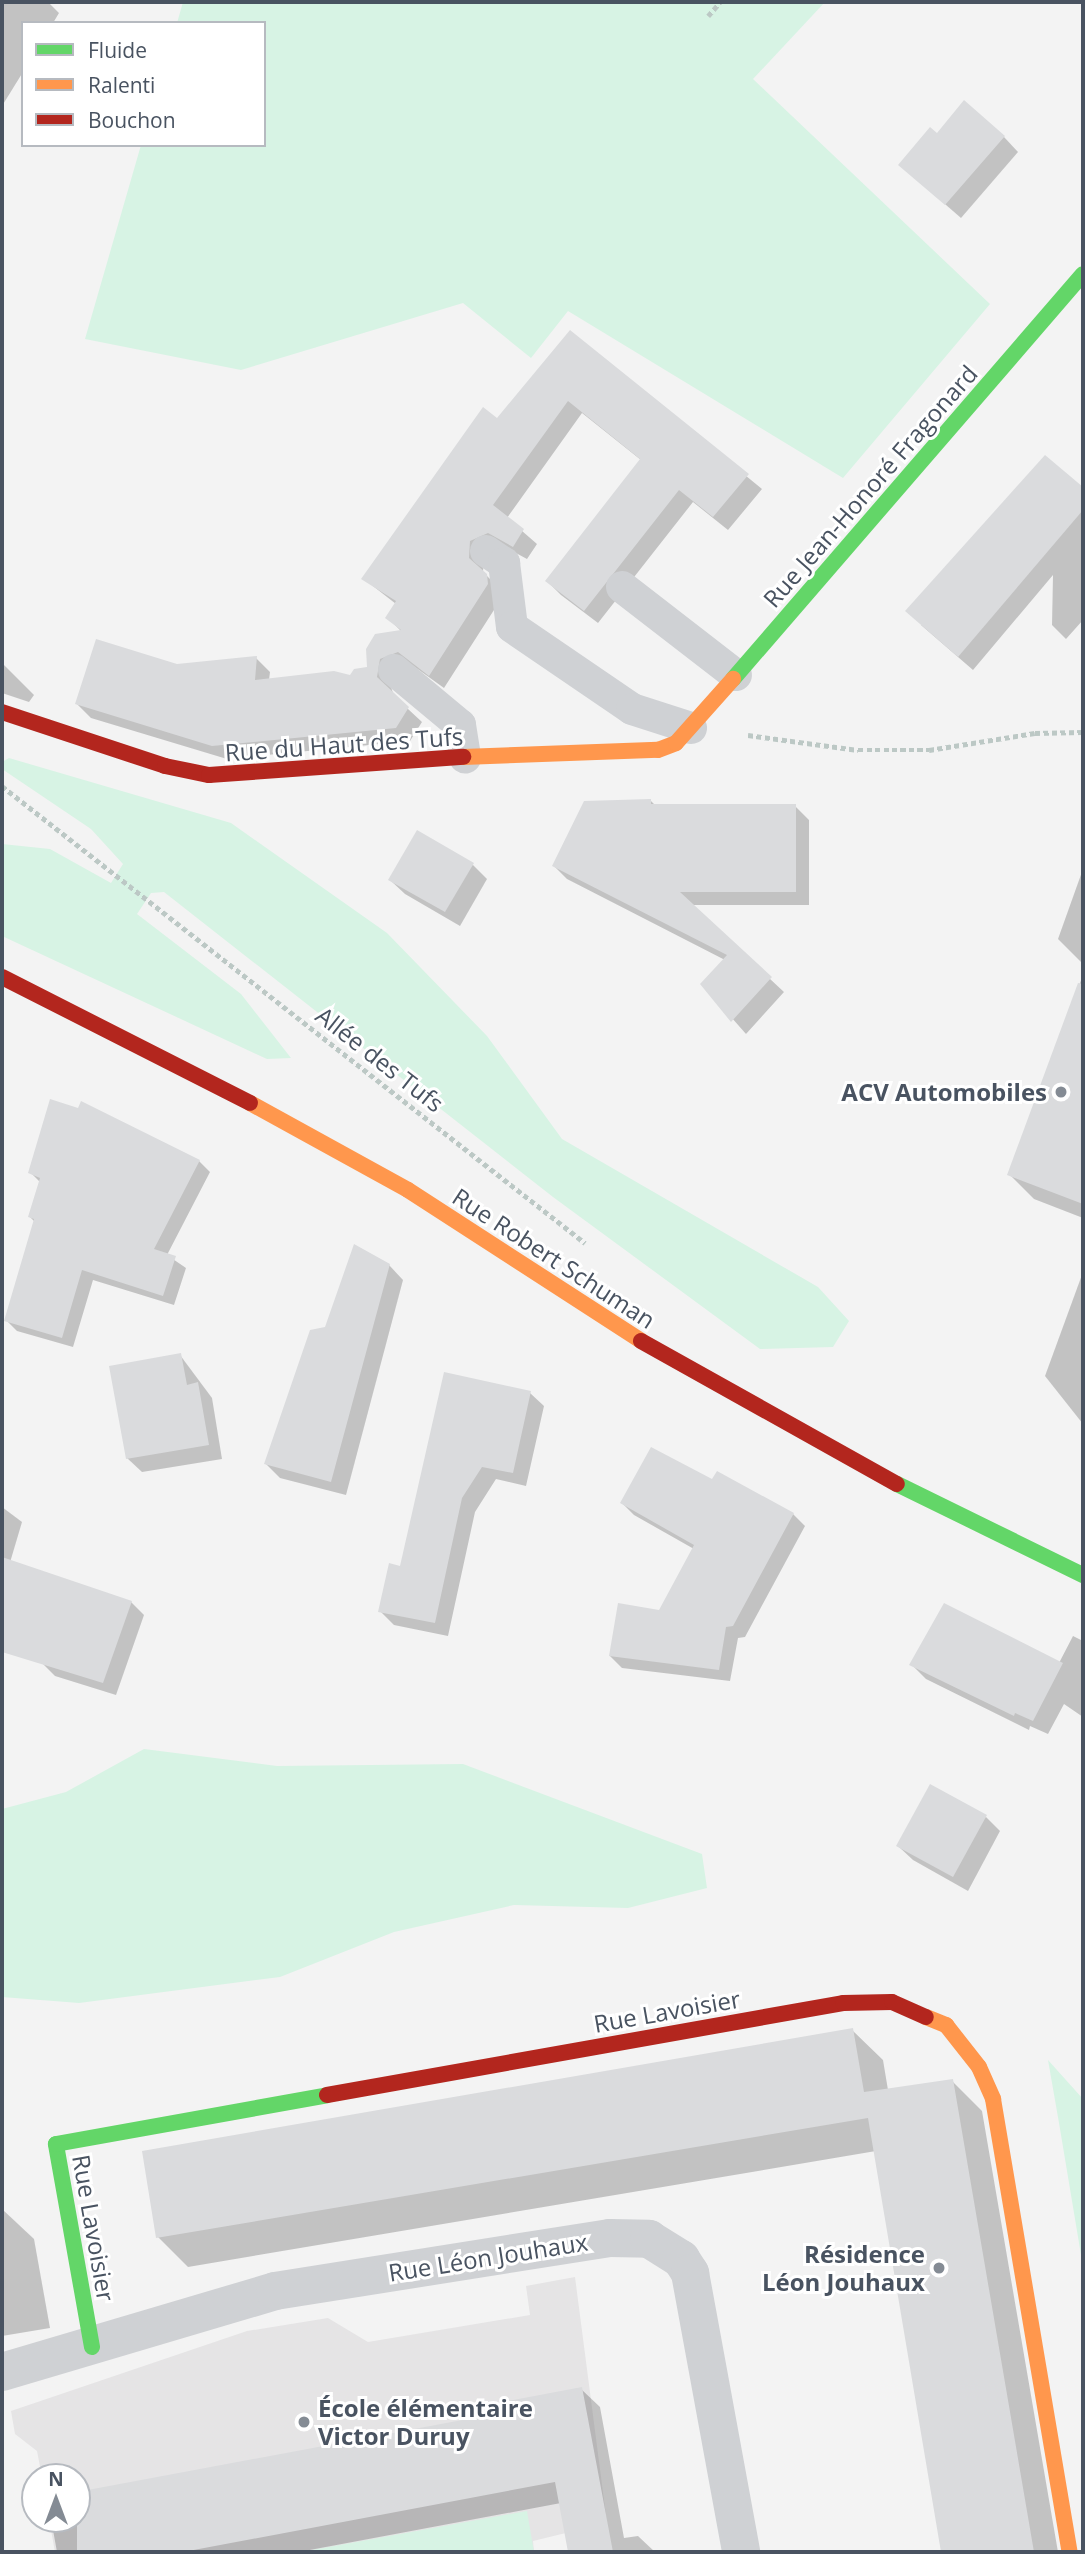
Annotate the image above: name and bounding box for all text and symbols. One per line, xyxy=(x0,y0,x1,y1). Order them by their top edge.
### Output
legend xyxy=(21,21,266,147)
text: Fluide xyxy=(88,36,147,64)
text: Ralenti xyxy=(88,71,155,99)
text: Bouchon xyxy=(88,106,176,134)
street label: Rue Jean-Honoré Fragonard xyxy=(757,359,983,613)
street label: Rue du Haut des Tufs xyxy=(224,721,464,767)
street label: Allée des Tufs xyxy=(311,1000,449,1118)
place label: ACV Automobiles xyxy=(841,1078,1047,1106)
marker: ACV Automobiles xyxy=(1053,1084,1069,1100)
street label: Rue Robert Schuman xyxy=(447,1182,661,1334)
street label: Rue Lavoisier xyxy=(591,1984,743,2038)
street label: Rue Lavoisier xyxy=(67,2152,121,2304)
street label: Rue Léon Jouhaux xyxy=(386,2227,590,2287)
place label: Résidence Léon Jouhaux xyxy=(762,2240,925,2296)
marker: Résidence Léon Jouhaux xyxy=(931,2260,947,2276)
place label: École élémentaire Victor Duruy xyxy=(318,2394,533,2450)
marker: École élémentaire Victor Duruy xyxy=(296,2414,312,2430)
north arrow xyxy=(21,2463,91,2533)
text: N xyxy=(48,2466,64,2492)

